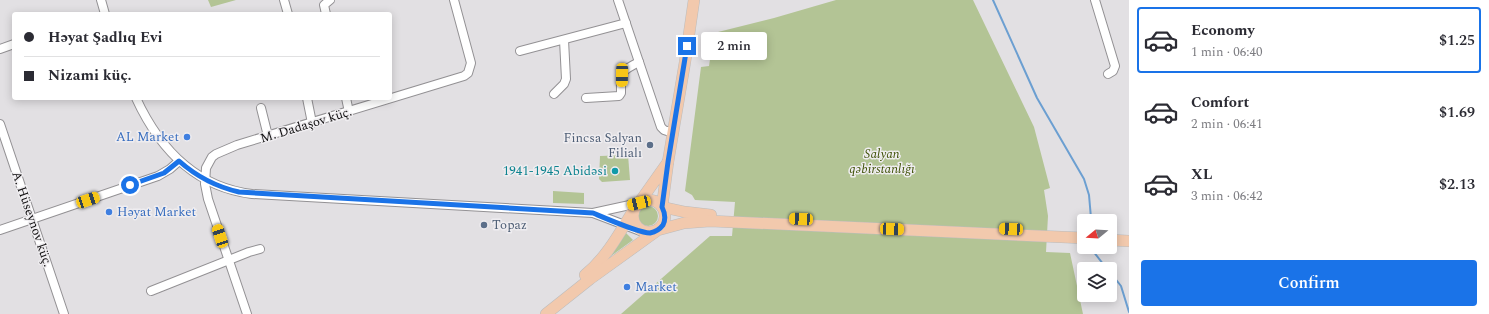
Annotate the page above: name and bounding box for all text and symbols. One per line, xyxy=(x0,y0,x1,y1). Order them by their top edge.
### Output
text: Economy xyxy=(1191,19,1255,42)
icon: car xyxy=(1143,22,1179,58)
text: Həyat Şadlıq Evi xyxy=(48,26,162,49)
text: $1.25 xyxy=(1439,29,1475,52)
callout: 2 min xyxy=(701,32,767,60)
text: 2 min xyxy=(717,36,751,56)
route end xyxy=(678,37,696,55)
text: 1 min · 06:40 xyxy=(1191,42,1263,62)
car xyxy=(616,63,628,87)
text: Nizami küç. xyxy=(48,64,132,87)
text: Comfort xyxy=(1191,91,1249,114)
icon: car xyxy=(1143,94,1179,130)
text: $1.69 xyxy=(1439,101,1475,124)
street label: M. Dadaşov küç. xyxy=(258,102,354,148)
text: 2 min · 06:41 xyxy=(1191,114,1263,134)
place label: AL Market xyxy=(116,127,179,147)
place label: Fincsa Salyan Filialı xyxy=(564,128,642,163)
marker: AL Market xyxy=(182,132,192,142)
marker: Fincsa Salyan Filialı xyxy=(645,140,655,150)
park label: Salyan qəbirstanlığı xyxy=(849,144,915,179)
place label: 1941-1945 Abidəsi xyxy=(503,161,607,181)
text: XL xyxy=(1191,163,1212,186)
marker: 1941-1945 Abidəsi xyxy=(610,166,620,176)
icon: car xyxy=(1143,166,1179,202)
street label: A. Hüseynov küç. xyxy=(6,168,58,270)
text: $2.13 xyxy=(1439,173,1475,196)
route start xyxy=(121,176,139,194)
text: 3 min · 06:42 xyxy=(1191,186,1263,206)
car xyxy=(75,190,101,210)
car xyxy=(626,194,652,212)
place label: Həyat Market xyxy=(117,202,197,222)
marker: Həyat Market xyxy=(104,207,114,217)
car xyxy=(789,212,813,226)
north arrow xyxy=(1077,214,1117,254)
map controls xyxy=(1077,214,1117,302)
place label: Topaz xyxy=(492,215,527,235)
marker: Topaz xyxy=(479,220,489,230)
car xyxy=(999,222,1023,236)
car xyxy=(211,223,229,249)
car xyxy=(880,223,904,235)
button: Confirm xyxy=(1141,260,1477,306)
button: layers xyxy=(1077,262,1117,302)
place label: Market xyxy=(635,277,677,297)
marker: Market xyxy=(622,282,632,292)

